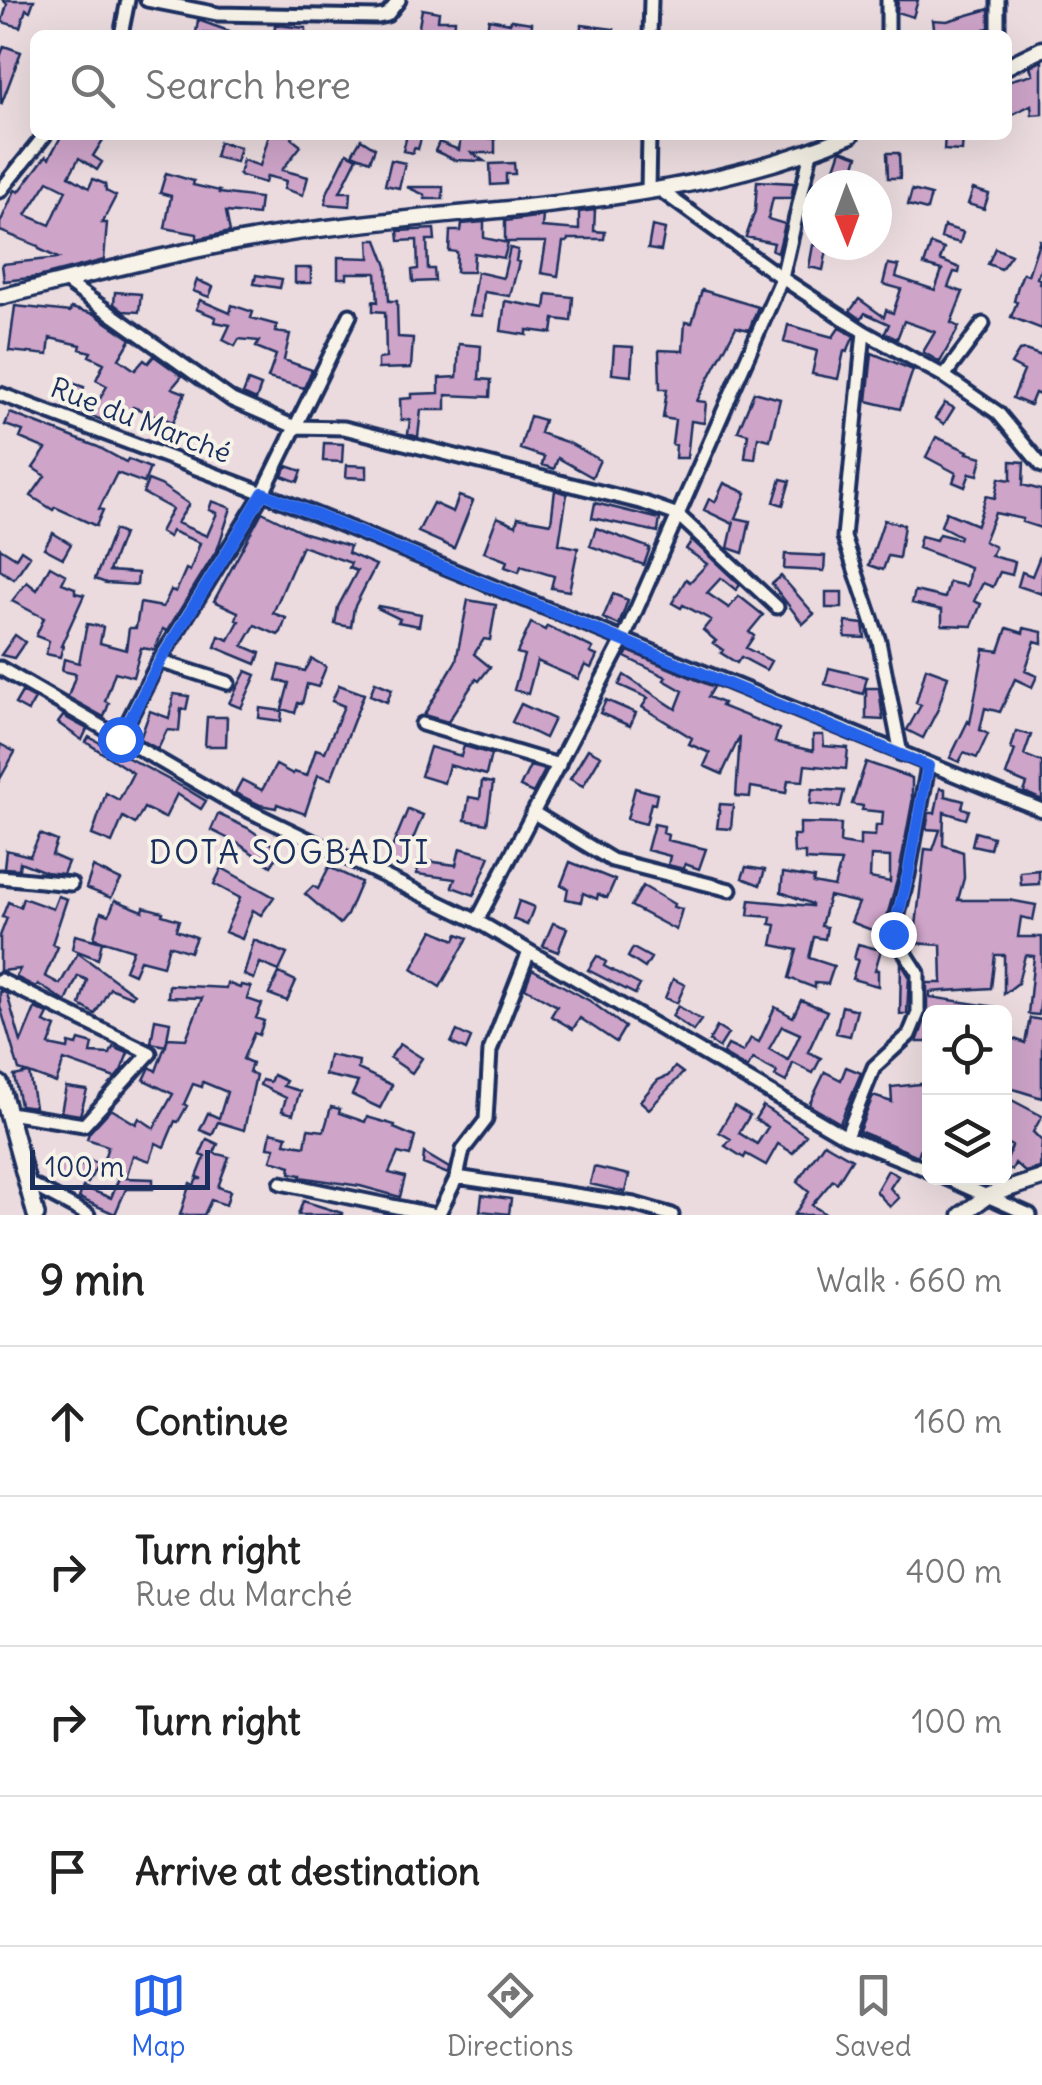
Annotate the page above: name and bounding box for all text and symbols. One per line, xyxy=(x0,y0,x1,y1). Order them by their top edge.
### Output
search box xyxy=(30,30,1012,140)
icon: search xyxy=(65,58,120,113)
text: Search here xyxy=(145,62,351,109)
north arrow xyxy=(802,170,892,260)
street label: Rue du Marché xyxy=(46,369,236,471)
route start xyxy=(98,717,144,763)
district label: DOTA SOGBADJI xyxy=(149,832,431,873)
route end xyxy=(871,912,917,958)
map controls xyxy=(922,1005,1012,1185)
button: locate xyxy=(922,1005,1012,1095)
button: layers xyxy=(922,1095,1012,1185)
scale bar xyxy=(30,1145,210,1190)
text: 100 m xyxy=(45,1149,124,1185)
text: 9 min xyxy=(40,1254,145,1306)
text: Walk · 660 m xyxy=(816,1260,1002,1301)
icon: ahead xyxy=(40,1394,95,1449)
text: Continue xyxy=(135,1398,288,1445)
text: 160 m xyxy=(914,1401,1002,1442)
text: Turn right xyxy=(135,1527,301,1574)
icon: right xyxy=(40,1544,95,1599)
text: 400 m xyxy=(906,1551,1002,1592)
text: Rue du Marché xyxy=(135,1574,352,1615)
icon: right xyxy=(40,1694,95,1749)
text: Turn right xyxy=(135,1698,301,1745)
text: 100 m xyxy=(912,1701,1002,1742)
icon: arrive xyxy=(40,1844,95,1899)
text: Arrive at destination xyxy=(135,1848,480,1895)
tab: Map xyxy=(131,1968,186,2064)
tab: Directions xyxy=(447,1968,573,2064)
tab: Saved xyxy=(835,1968,911,2064)

